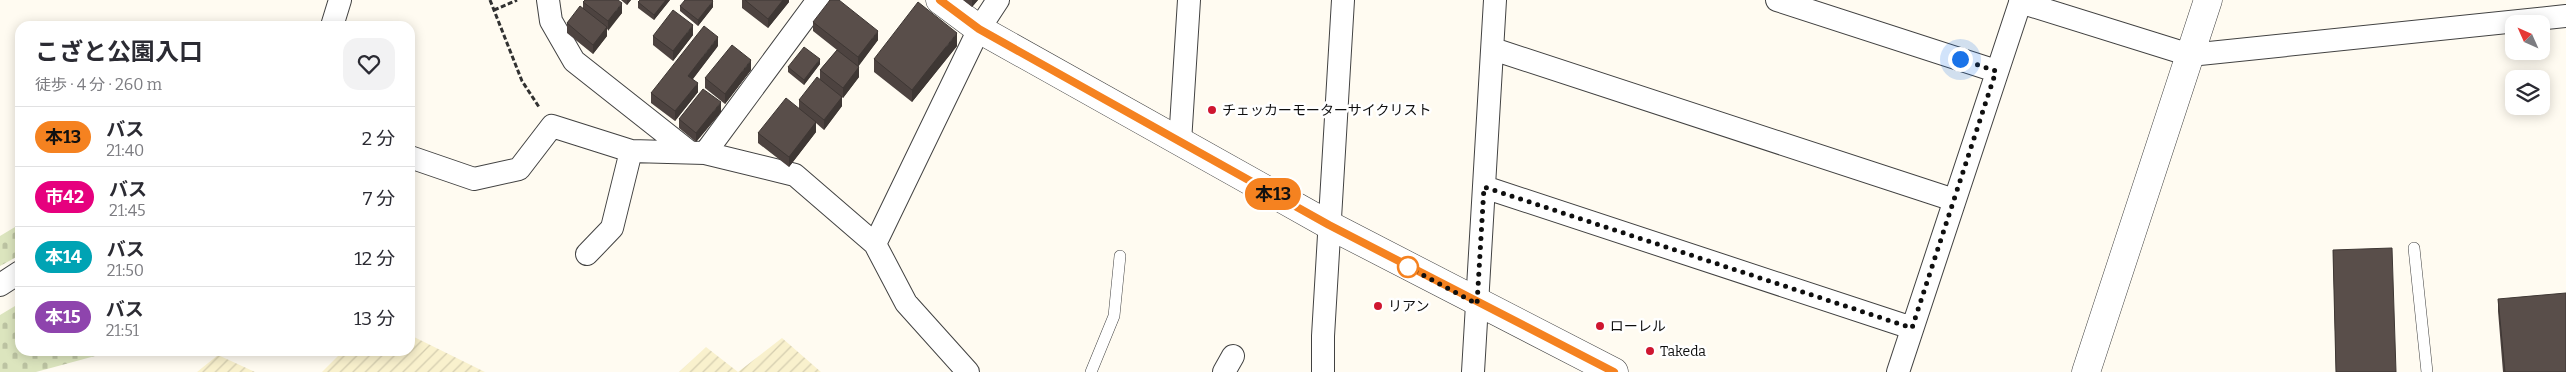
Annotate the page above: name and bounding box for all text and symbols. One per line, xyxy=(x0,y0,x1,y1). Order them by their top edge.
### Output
north arrow xyxy=(2505,15,2550,60)
map controls xyxy=(2505,15,2550,115)
text: こざと公園入口 xyxy=(35,38,203,66)
button: heart xyxy=(343,38,395,90)
your location xyxy=(1948,47,1973,72)
button: layers xyxy=(2505,70,2550,115)
text: 徒歩 · 4 分 · 260 m xyxy=(35,75,162,94)
place label: チェッカーモーターサイクリスト xyxy=(1222,102,1431,119)
marker: チェッカーモーターサイクリスト xyxy=(1206,104,1218,116)
text: バス xyxy=(106,118,144,141)
text: 本13 xyxy=(45,126,81,148)
text: 2 分 xyxy=(362,127,395,150)
text: 21:40 xyxy=(106,141,144,160)
text: バス xyxy=(109,178,147,201)
line badge: 本13 xyxy=(1244,178,1302,210)
text: 本13 xyxy=(1255,183,1291,205)
text: 市42 xyxy=(45,186,84,208)
text: 7 分 xyxy=(363,187,395,210)
text: 21:45 xyxy=(109,201,146,220)
text: バス xyxy=(107,238,145,261)
text: 本14 xyxy=(45,246,82,268)
text: 12 分 xyxy=(354,247,395,270)
unlabelled marker xyxy=(1397,256,1419,278)
text: 21:50 xyxy=(107,261,144,280)
text: バス xyxy=(106,298,144,321)
place label: リアン xyxy=(1388,298,1429,315)
marker: リアン xyxy=(1372,300,1384,312)
text: 本15 xyxy=(45,306,81,328)
text: 13 分 xyxy=(354,307,395,330)
place label: ローレル xyxy=(1610,318,1666,335)
marker: ローレル xyxy=(1594,320,1606,332)
text: 21:51 xyxy=(106,321,139,340)
place label: Takeda xyxy=(1660,343,1706,360)
marker: Takeda xyxy=(1644,345,1656,357)

